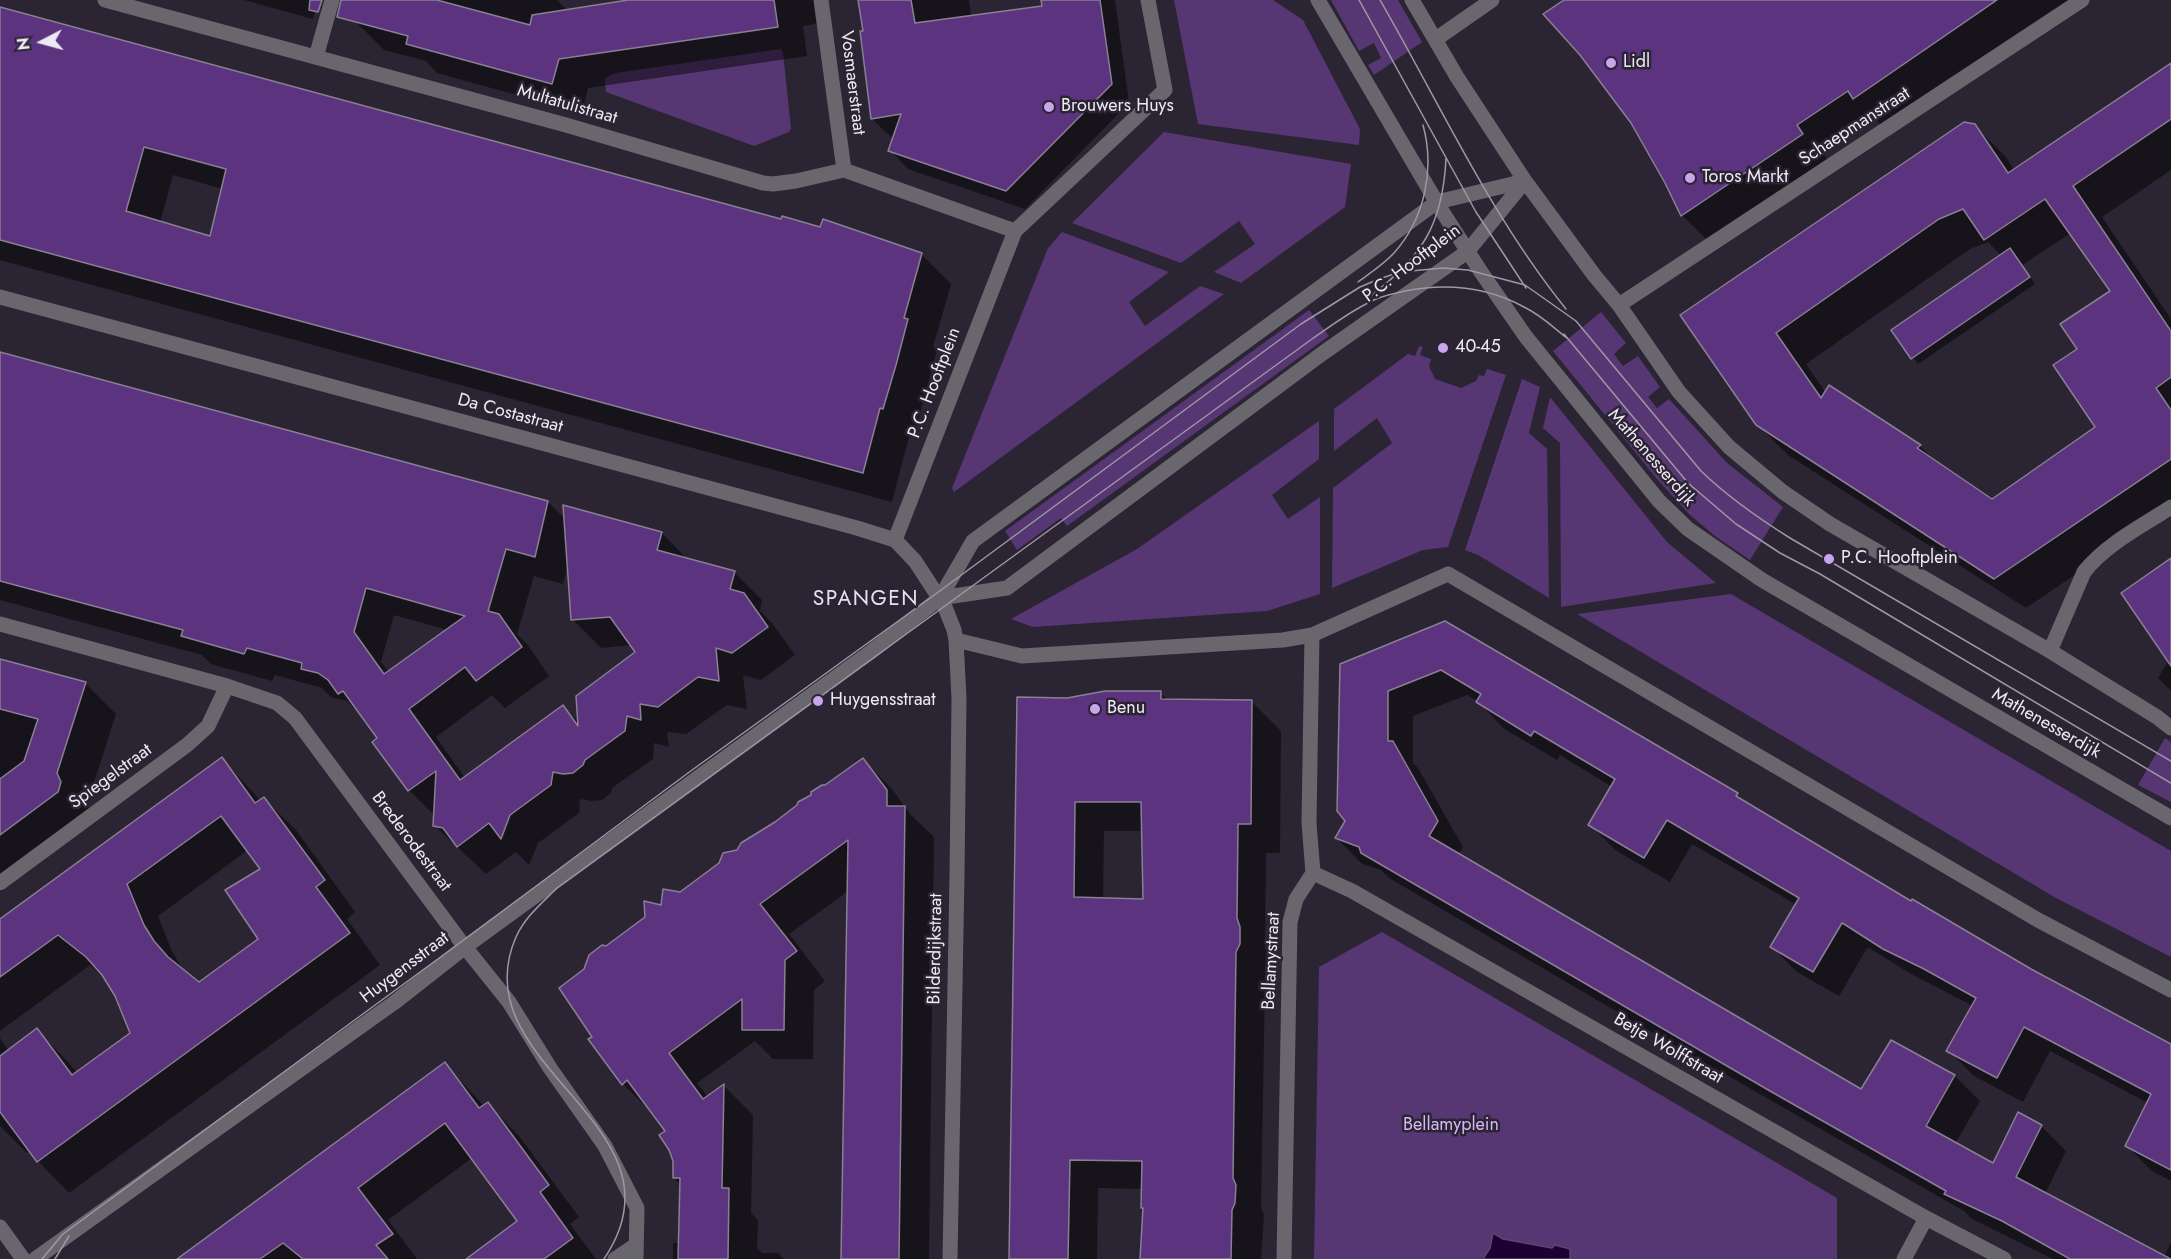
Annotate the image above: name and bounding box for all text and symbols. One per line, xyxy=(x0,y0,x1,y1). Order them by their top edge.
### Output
north arrow xyxy=(12,12,72,72)
street label: Vosmaerstraat xyxy=(835,30,869,136)
text: N xyxy=(11,36,36,51)
place label: Lidl xyxy=(1623,52,1650,74)
marker: Lidl xyxy=(1604,56,1618,70)
street label: Multatulistraat xyxy=(514,80,620,130)
street label: Schaepmanstraat xyxy=(1796,83,1914,171)
place label: Brouwers Huys xyxy=(1061,96,1174,118)
marker: Brouwers Huys xyxy=(1042,100,1056,114)
place label: Toros Markt xyxy=(1702,167,1788,189)
marker: Toros Markt xyxy=(1683,171,1697,185)
street label: P.C. Hooftplein xyxy=(1359,220,1465,308)
street label: P.C. Hooftplein xyxy=(904,325,966,441)
place label: 40-45 xyxy=(1455,337,1501,359)
marker: 40-45 xyxy=(1436,341,1450,355)
street label: Da Costastraat xyxy=(455,390,565,438)
street label: Mathenesserdijk xyxy=(1603,405,1699,511)
place label: P.C. Hooftplein xyxy=(1841,548,1958,570)
marker: P.C. Hooftplein xyxy=(1822,552,1836,566)
district label: SPANGEN xyxy=(813,587,919,613)
street label: Mathenesserdijk xyxy=(1988,684,2104,764)
place label: Huygensstraat xyxy=(830,690,936,712)
marker: Huygensstraat xyxy=(811,694,825,708)
place label: Benu xyxy=(1107,698,1145,720)
marker: Benu xyxy=(1088,702,1102,716)
street label: Spiegelstraat xyxy=(65,740,157,814)
street label: Brederodestraat xyxy=(366,788,456,896)
street label: Bilderdijkstraat xyxy=(924,893,948,1005)
street label: Bellamystraat xyxy=(1259,912,1285,1010)
street label: Huygensstraat xyxy=(356,928,454,1008)
street label: Betje Wolffstraat xyxy=(1609,1009,1727,1089)
park label: Bellamyplein xyxy=(1403,1115,1499,1137)

